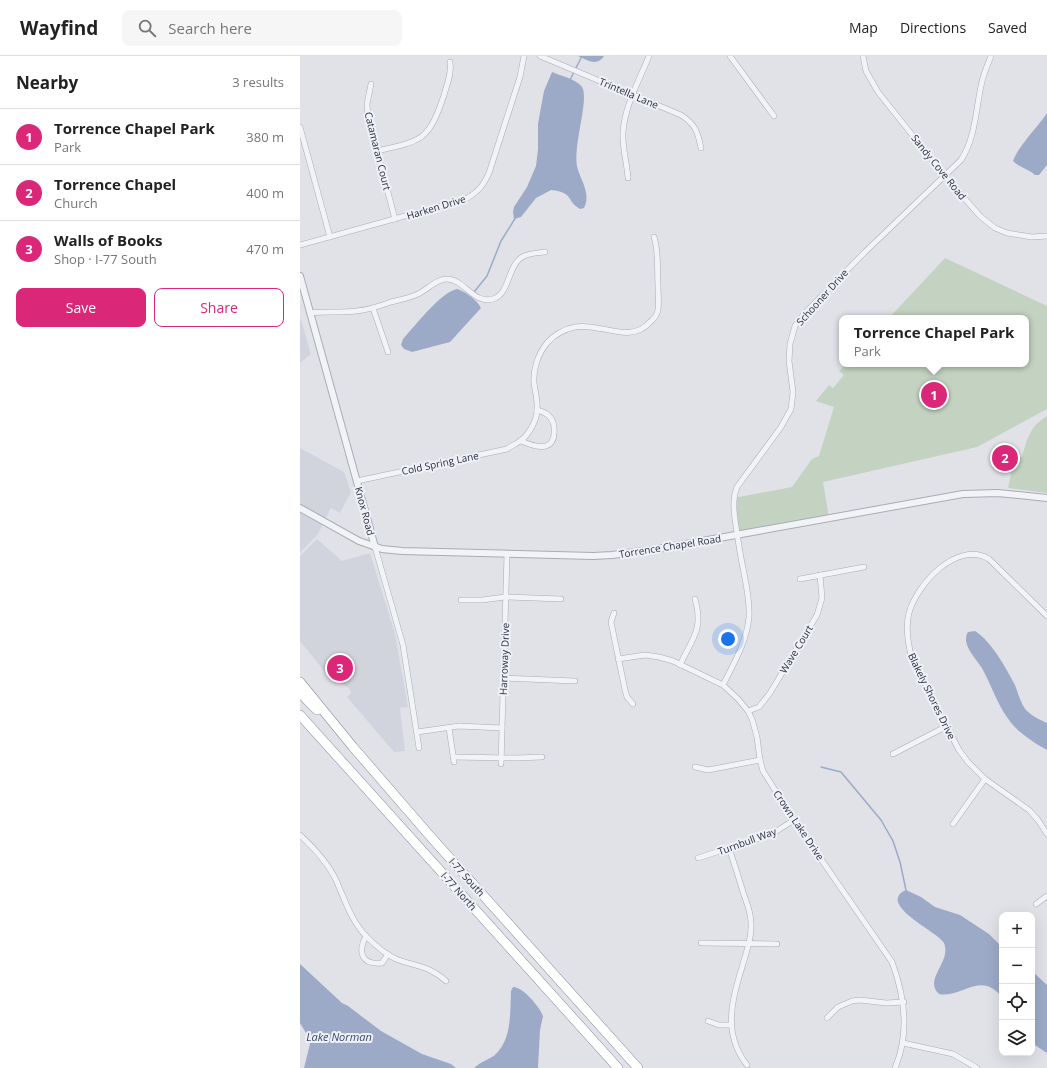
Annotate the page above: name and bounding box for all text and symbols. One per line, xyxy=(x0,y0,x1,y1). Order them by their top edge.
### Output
search box xyxy=(122,10,402,46)
text: Wayfind xyxy=(20,15,98,41)
icon: search xyxy=(136,17,158,39)
text: Search here xyxy=(168,18,252,38)
text: Map xyxy=(849,18,878,37)
text: Directions xyxy=(900,18,966,37)
text: Saved xyxy=(988,18,1027,37)
text: Nearby xyxy=(16,71,78,94)
text: 3 results xyxy=(232,73,284,91)
street label: Trintella Lane xyxy=(597,74,661,112)
street label: Catamaran Court xyxy=(361,110,395,192)
text: Torrence Chapel Park xyxy=(54,118,215,138)
text: 1 xyxy=(25,128,33,146)
text: 380 m xyxy=(246,128,284,146)
street label: Sandy Cove Road xyxy=(908,131,970,203)
text: Park xyxy=(54,138,81,156)
text: Torrence Chapel xyxy=(54,174,176,194)
text: 2 xyxy=(25,184,33,202)
text: 400 m xyxy=(246,184,284,202)
street label: Harken Drive xyxy=(405,191,468,223)
text: Church xyxy=(54,194,98,212)
text: Walls of Books xyxy=(54,230,162,250)
text: 3 xyxy=(25,240,33,258)
text: 470 m xyxy=(246,240,284,258)
text: Shop · I-77 South xyxy=(54,250,157,268)
street label: Schooner Drive xyxy=(793,266,851,328)
button: Save xyxy=(16,288,146,327)
button: Share xyxy=(154,288,284,327)
popup xyxy=(839,315,1029,367)
text: Torrence Chapel Park xyxy=(854,322,1014,342)
text: Park xyxy=(854,342,881,360)
pin: 1 xyxy=(921,380,947,410)
pin: 2 xyxy=(992,443,1018,473)
street label: Cold Spring Lane xyxy=(400,448,480,478)
street label: Knox Road xyxy=(352,485,378,537)
street label: Torrence Chapel Road xyxy=(618,531,722,561)
street label: Harroway Drive xyxy=(496,622,512,695)
street label: Wave Court xyxy=(776,622,816,676)
your location xyxy=(718,629,738,649)
street label: Blakely Shores Drive xyxy=(905,650,959,742)
pin: 3 xyxy=(327,653,353,683)
street label: Crown Lake Drive xyxy=(770,787,828,863)
street label: Turnbull Way xyxy=(716,824,779,858)
street label: I-77 South xyxy=(446,855,488,899)
street label: I-77 North xyxy=(438,869,480,913)
map controls xyxy=(999,912,1035,1056)
button: + xyxy=(999,912,1035,948)
button: − xyxy=(999,948,1035,984)
button: locate xyxy=(999,984,1035,1020)
button: layers xyxy=(999,1020,1035,1056)
water label: Lake Norman xyxy=(306,1029,372,1044)

